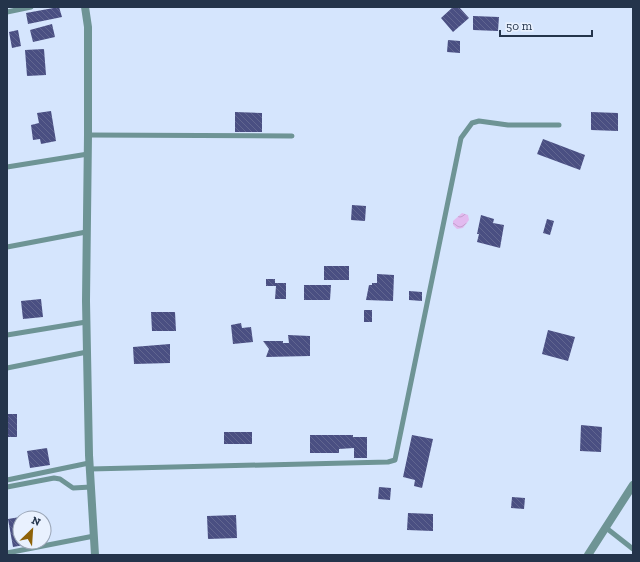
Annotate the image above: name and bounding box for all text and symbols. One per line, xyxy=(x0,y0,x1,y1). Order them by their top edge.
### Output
scale bar xyxy=(500,12,592,38)
text: 50 m xyxy=(506,19,533,33)
north arrow xyxy=(12,510,52,550)
text: N xyxy=(29,514,43,529)

